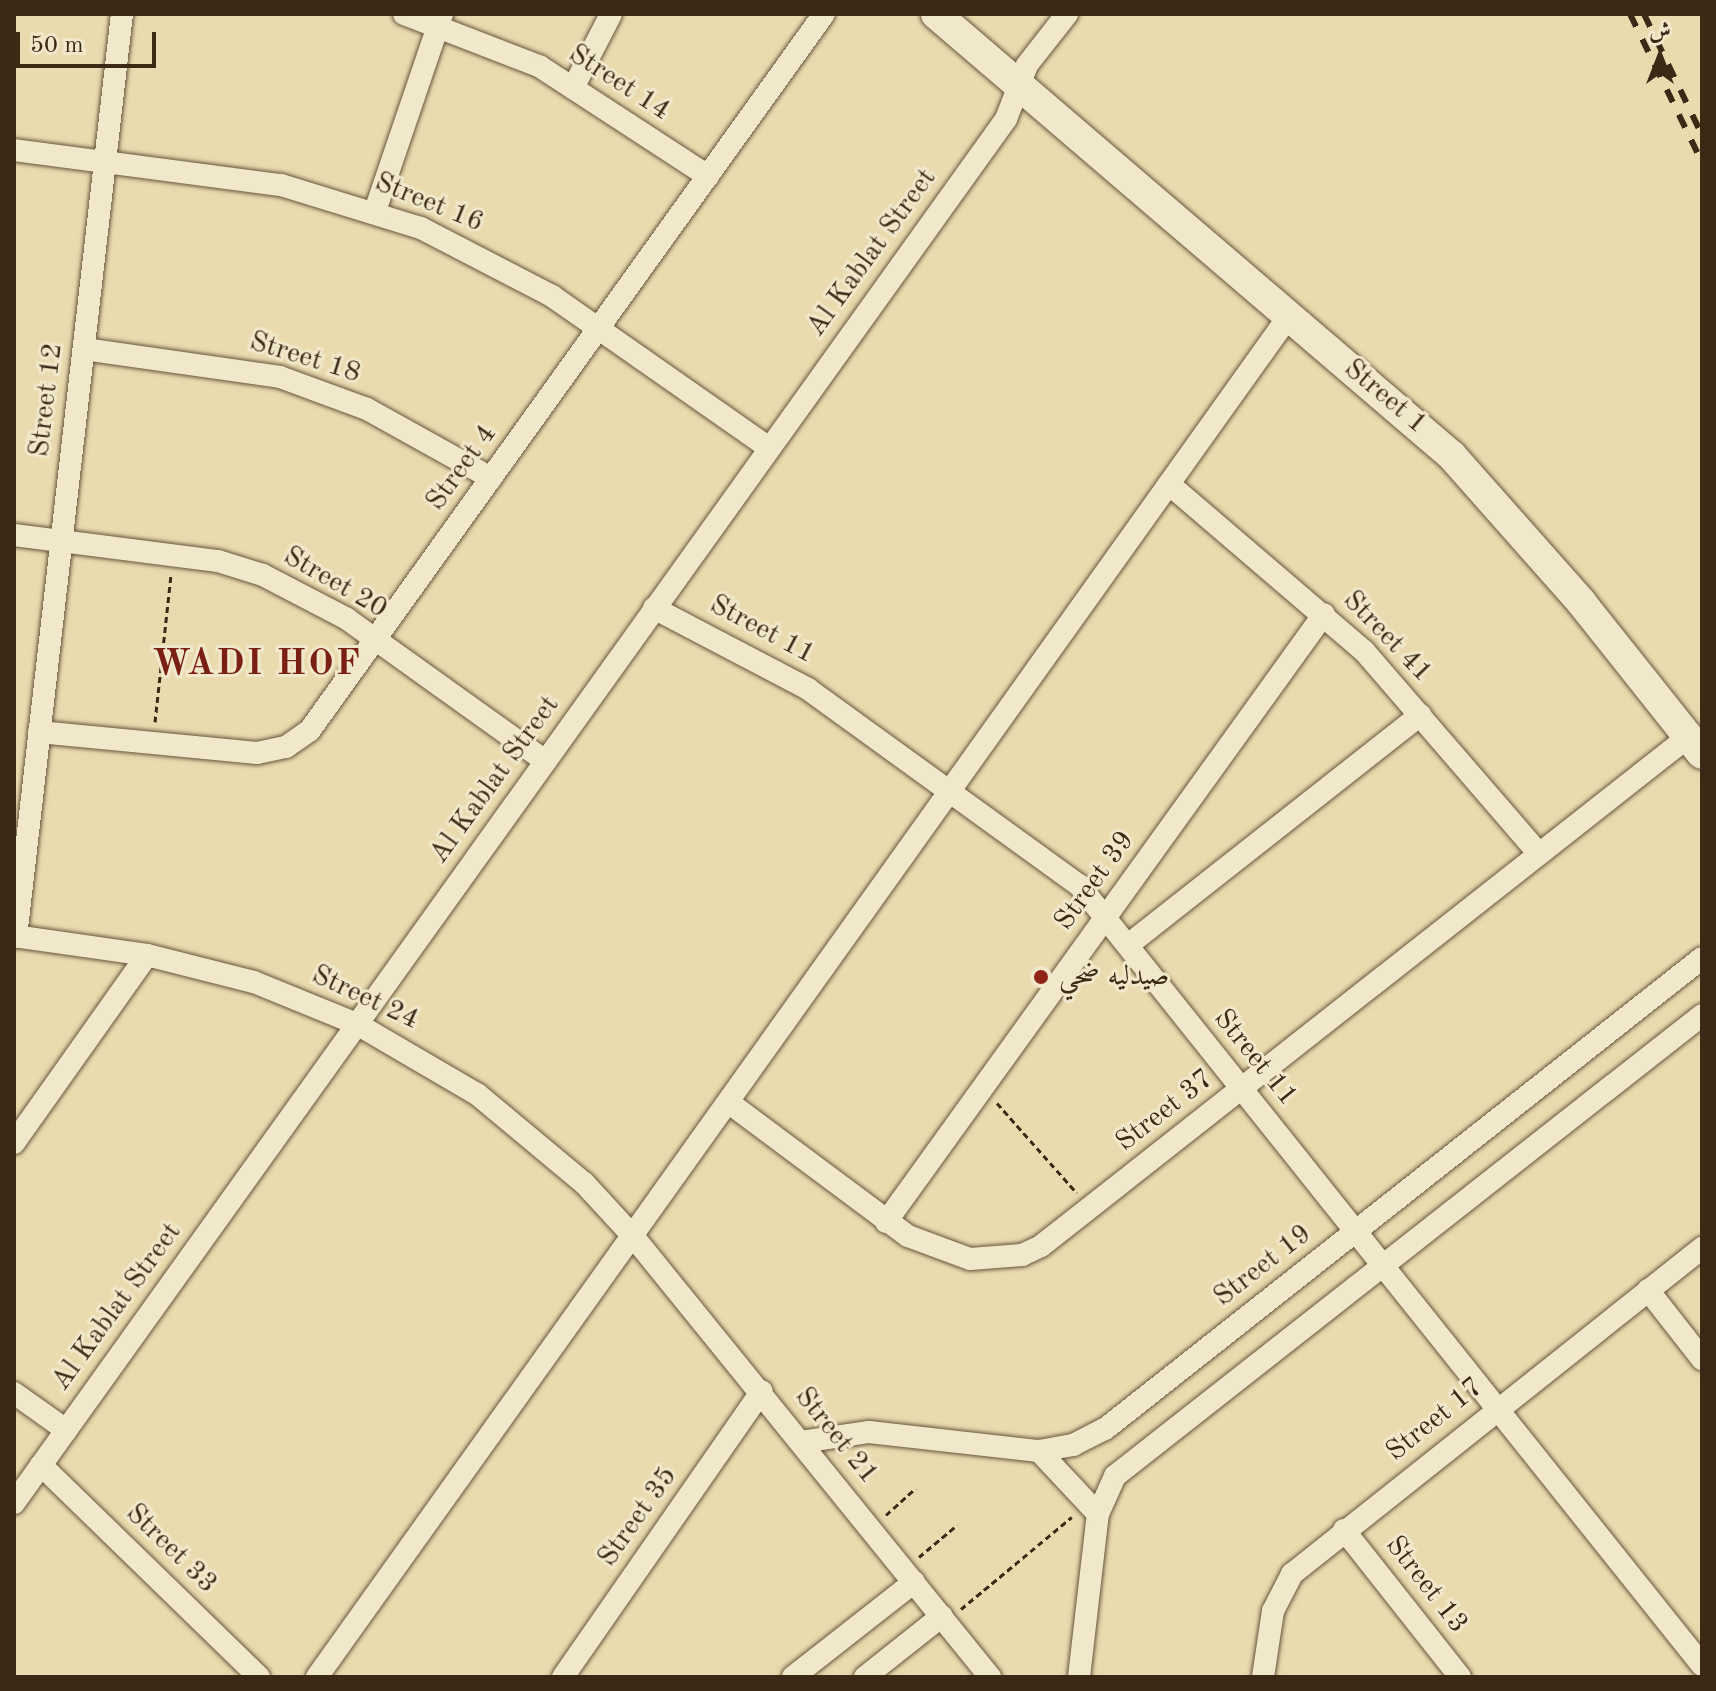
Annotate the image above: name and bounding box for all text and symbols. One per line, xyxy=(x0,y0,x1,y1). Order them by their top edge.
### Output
scale bar xyxy=(20,16,160,66)
north arrow xyxy=(1620,16,1700,96)
text: ش xyxy=(1649,21,1671,43)
text: 50 m xyxy=(30,34,84,58)
street label: Street 14 xyxy=(562,38,676,128)
street label: Al Kablat Street xyxy=(800,162,944,344)
street label: Street 16 xyxy=(370,166,488,240)
street label: Street 18 xyxy=(245,325,365,391)
street label: Street 12 xyxy=(23,341,71,459)
street label: Street 1 xyxy=(1337,353,1433,441)
street label: Street 4 xyxy=(420,418,504,518)
street label: Street 20 xyxy=(277,540,393,626)
street label: Street 41 xyxy=(1335,584,1439,690)
street label: Street 11 xyxy=(704,588,820,672)
district label: WADI HOF xyxy=(152,644,362,688)
street label: Al Kablat Street xyxy=(423,689,567,871)
street label: Street 39 xyxy=(1048,825,1142,937)
street label: Street 24 xyxy=(306,959,424,1037)
place label: صيدليه ضحي xyxy=(1059,960,1169,994)
marker: صيدليه ضحي xyxy=(1030,966,1052,988)
street label: Street 11 xyxy=(1206,1003,1304,1113)
street label: Street 37 xyxy=(1110,1063,1220,1159)
street label: Al Kablat Street xyxy=(45,1216,189,1398)
street label: Street 19 xyxy=(1208,1218,1318,1314)
street label: Street 17 xyxy=(1380,1371,1490,1469)
street label: Street 21 xyxy=(787,1381,885,1491)
street label: Street 35 xyxy=(591,1460,685,1574)
street label: Street 33 xyxy=(118,1497,224,1601)
street label: Street 13 xyxy=(1378,1530,1474,1640)

